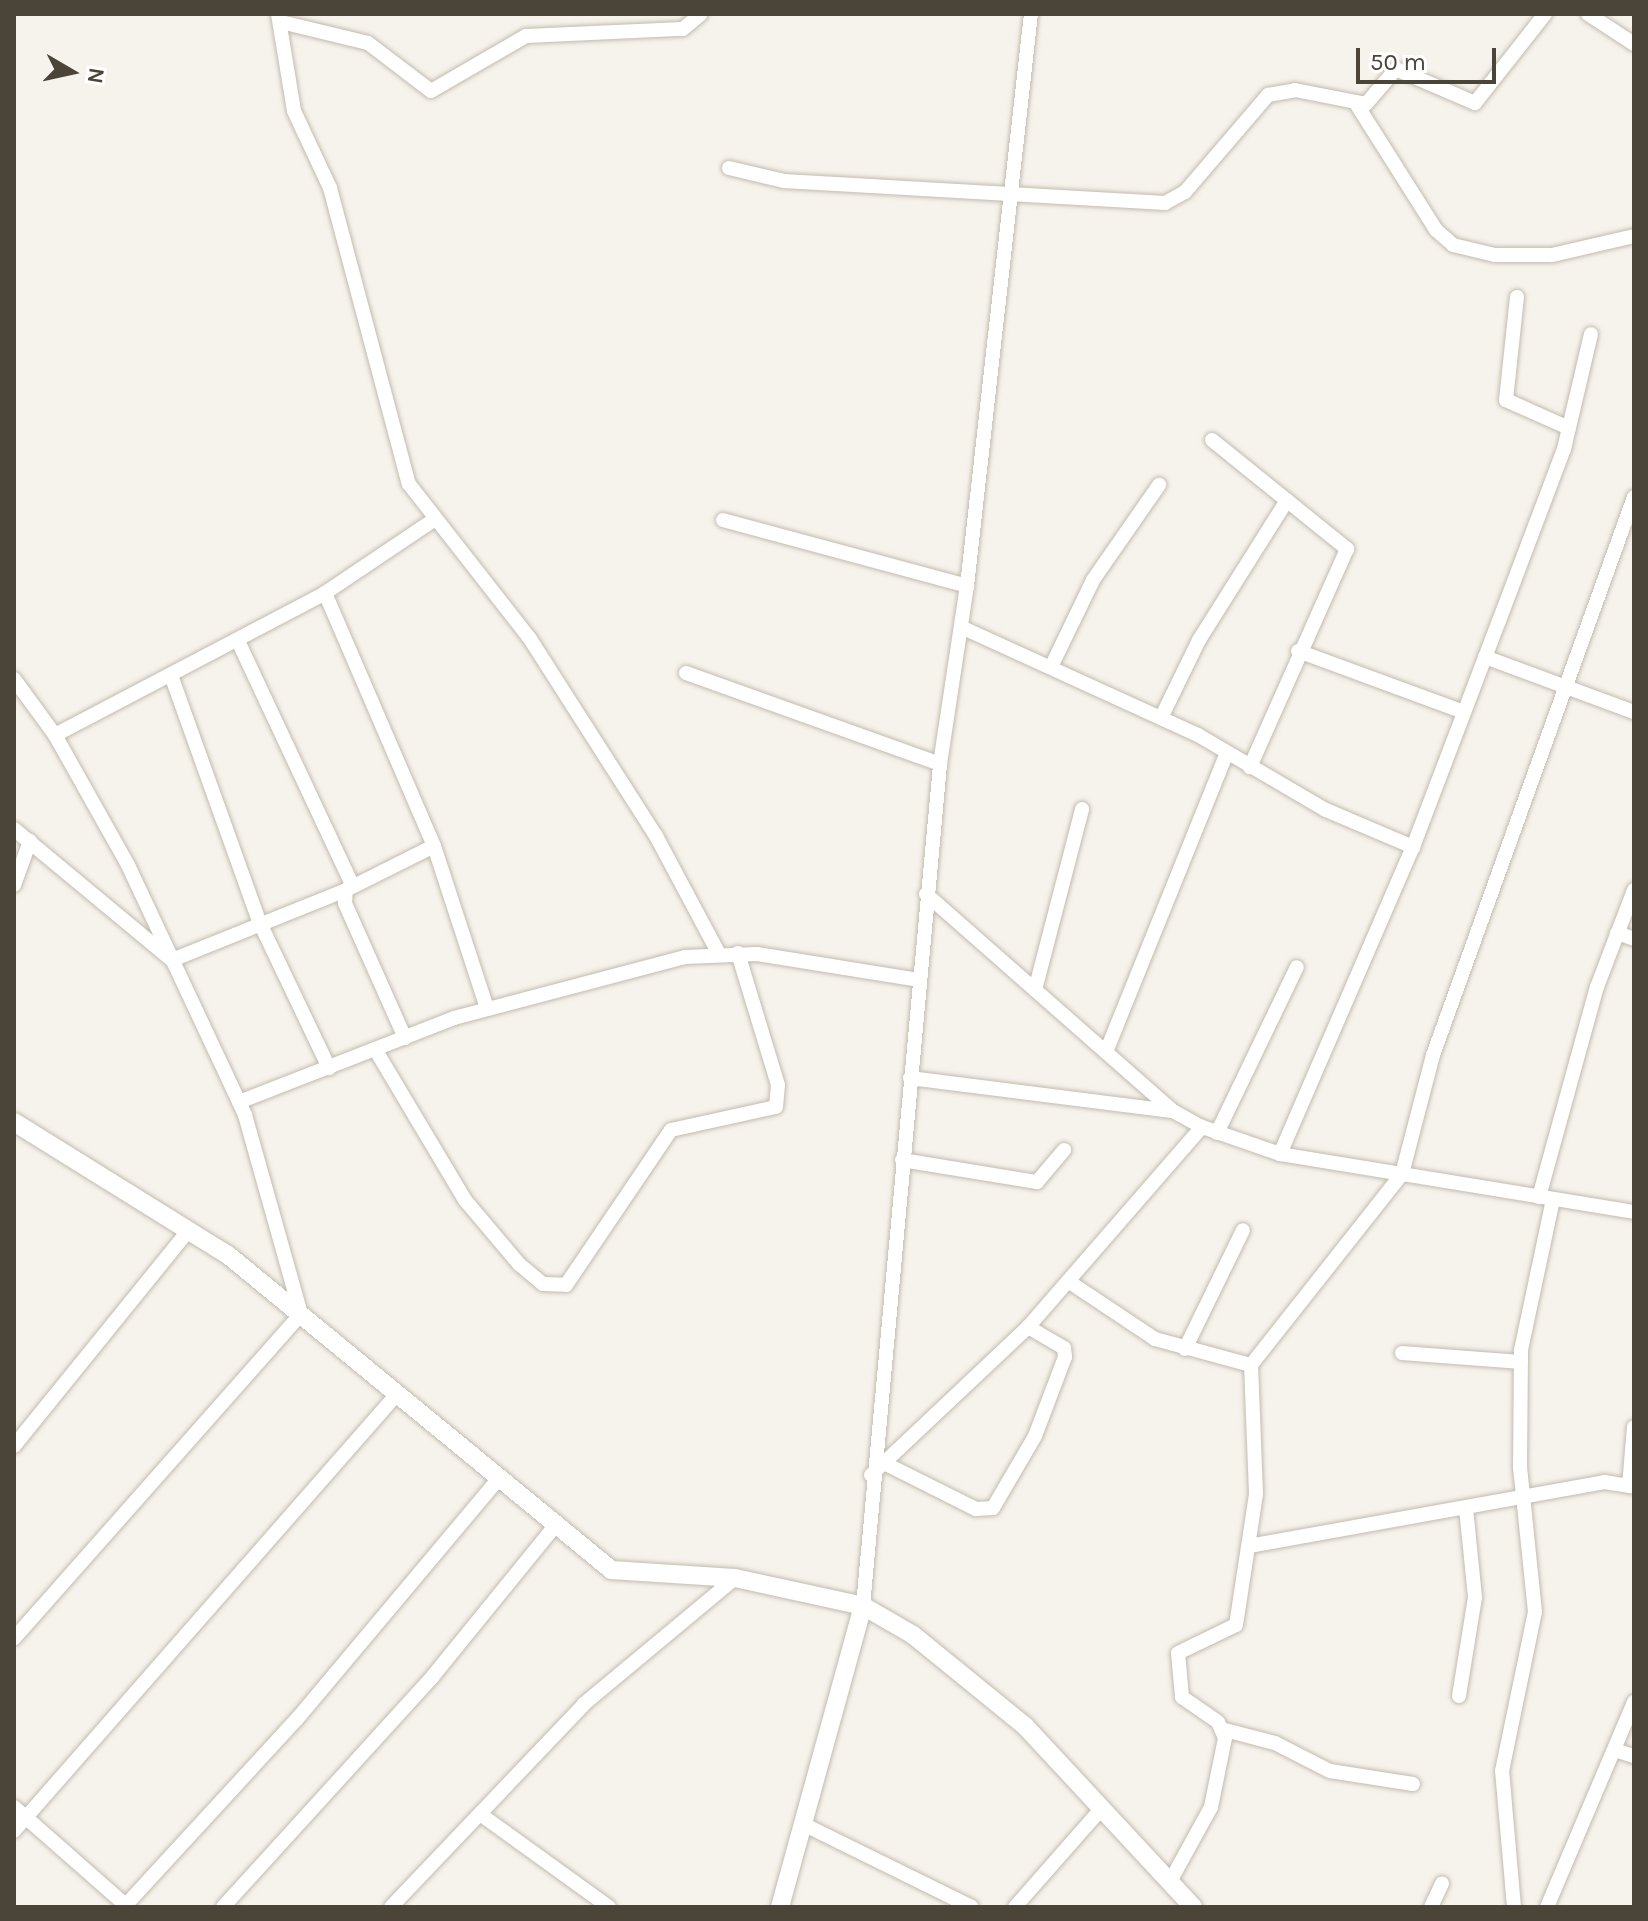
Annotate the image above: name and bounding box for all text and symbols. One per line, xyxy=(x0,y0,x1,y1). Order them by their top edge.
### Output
north arrow xyxy=(32,32,112,112)
scale bar xyxy=(1360,32,1500,82)
text: 50 m xyxy=(1370,48,1426,76)
text: N xyxy=(82,66,110,86)

